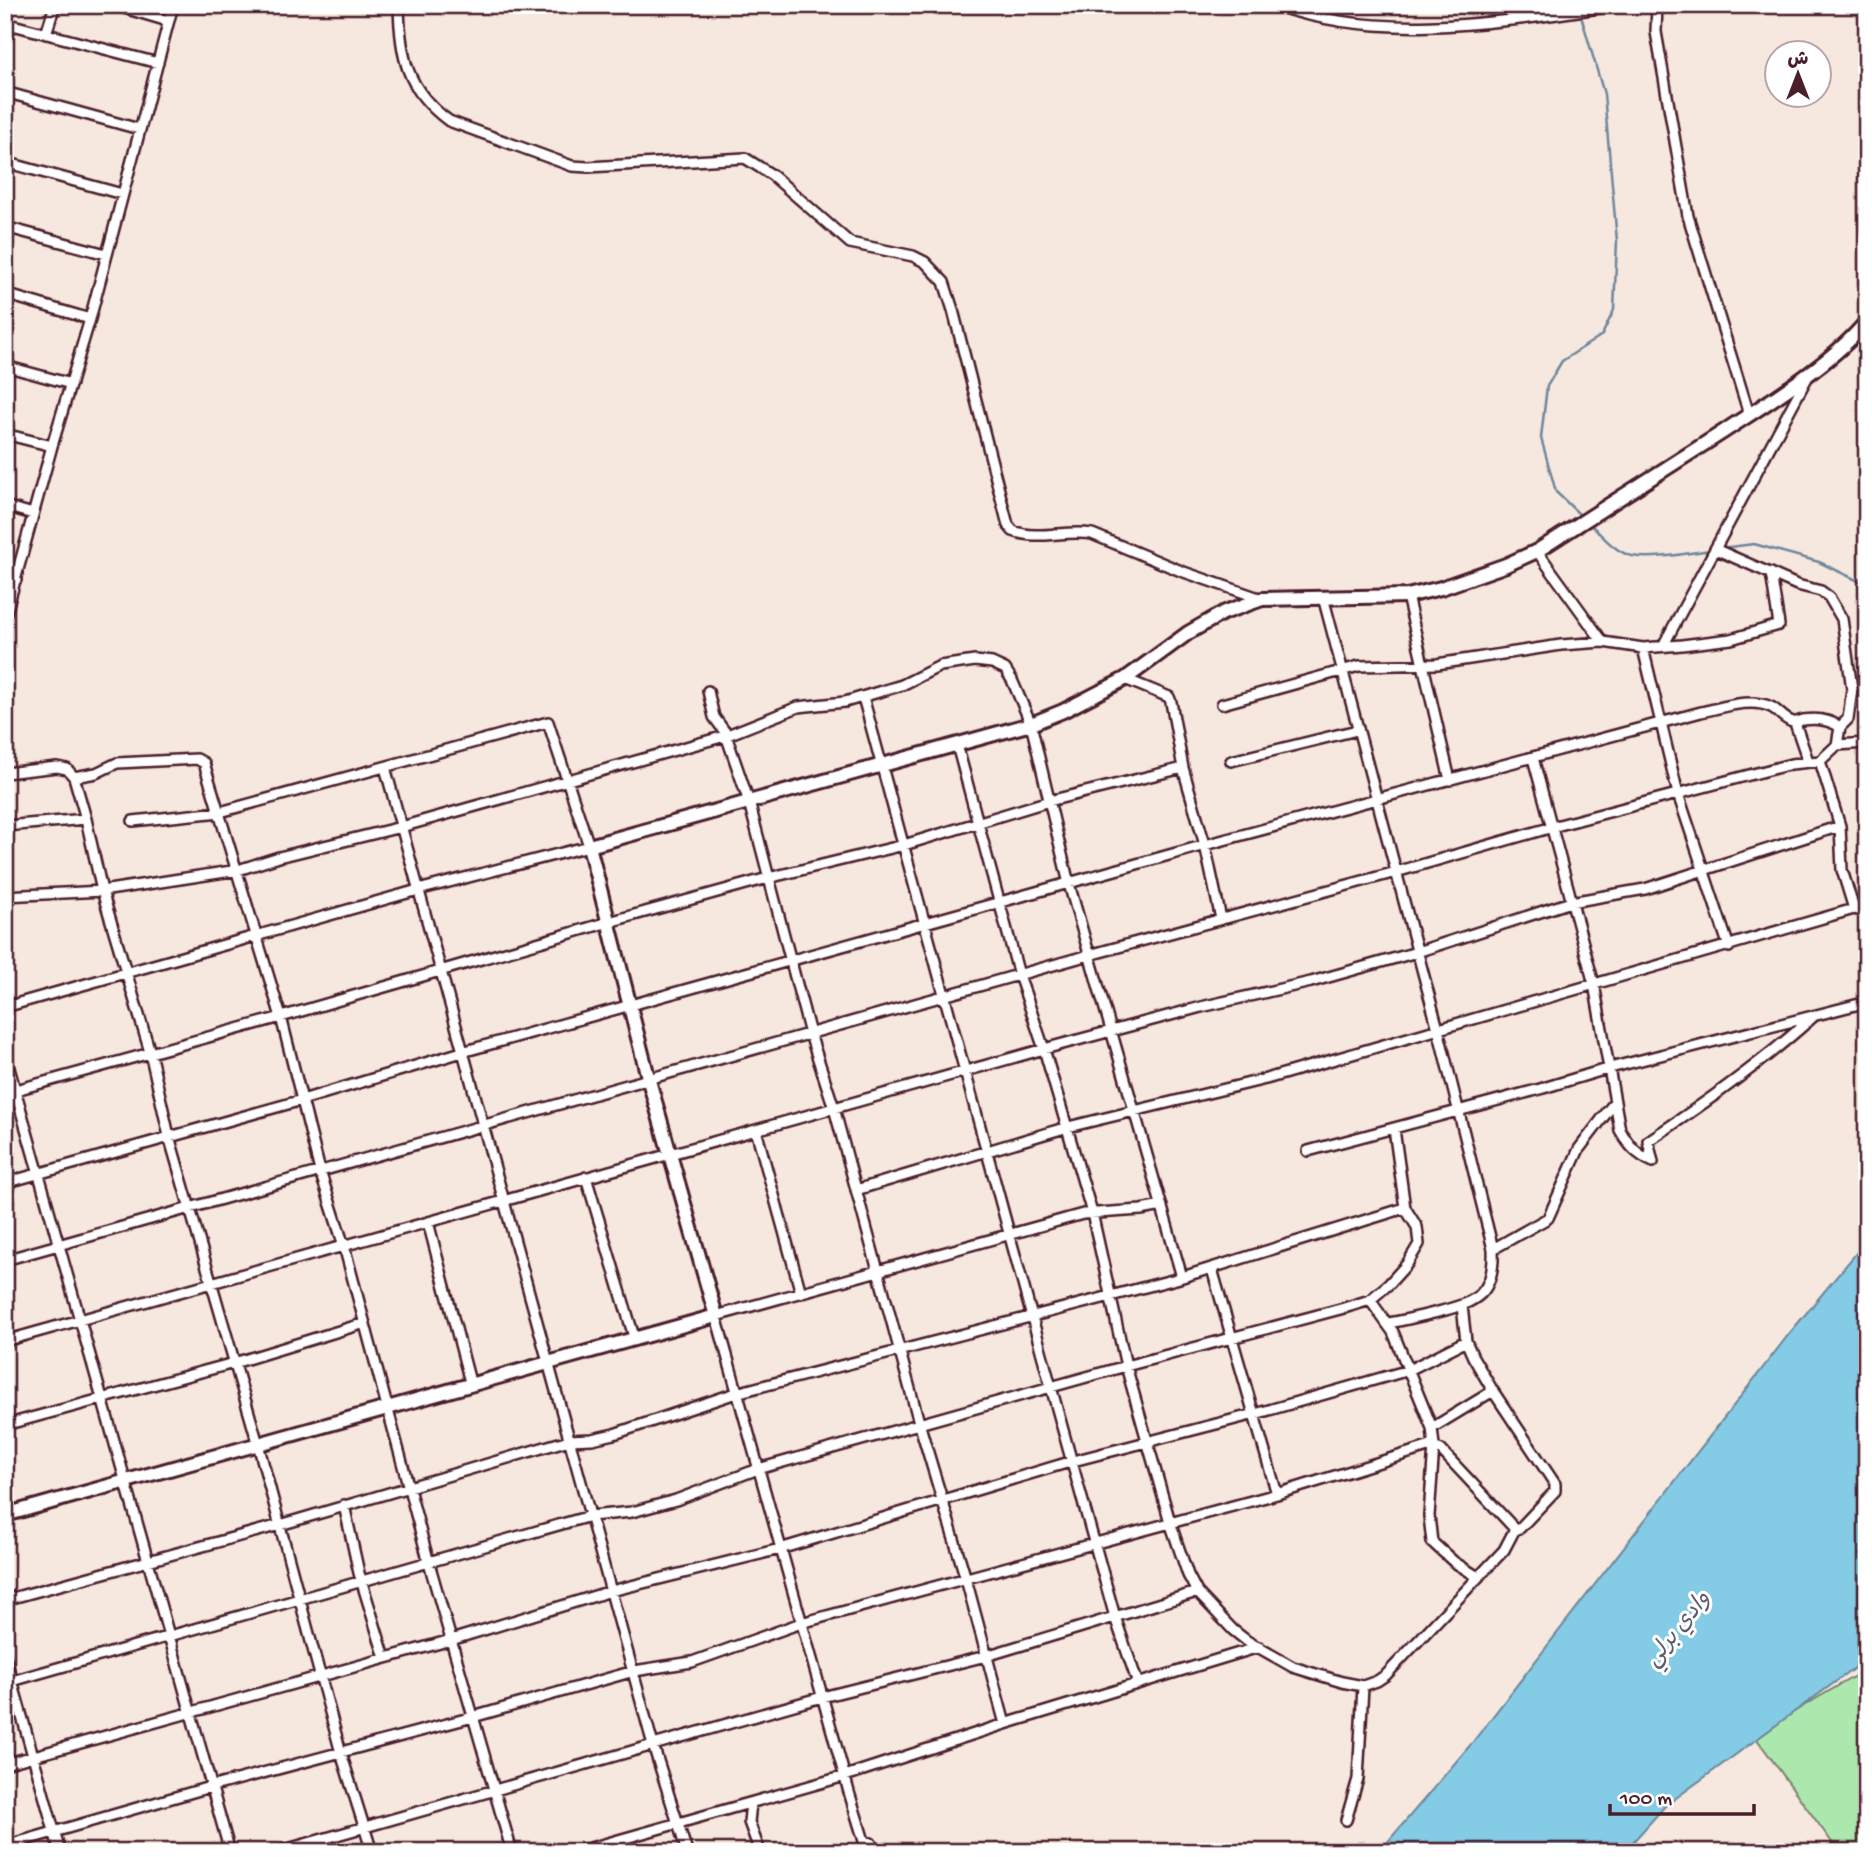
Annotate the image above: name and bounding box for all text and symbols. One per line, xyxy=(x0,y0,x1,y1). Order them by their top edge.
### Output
north arrow xyxy=(1764,38,1834,108)
text: ش xyxy=(1788,49,1809,72)
water label: وادي برلي xyxy=(1641,1587,1720,1675)
scale bar xyxy=(1610,1773,1753,1817)
text: 100 m xyxy=(1619,1788,1672,1813)

